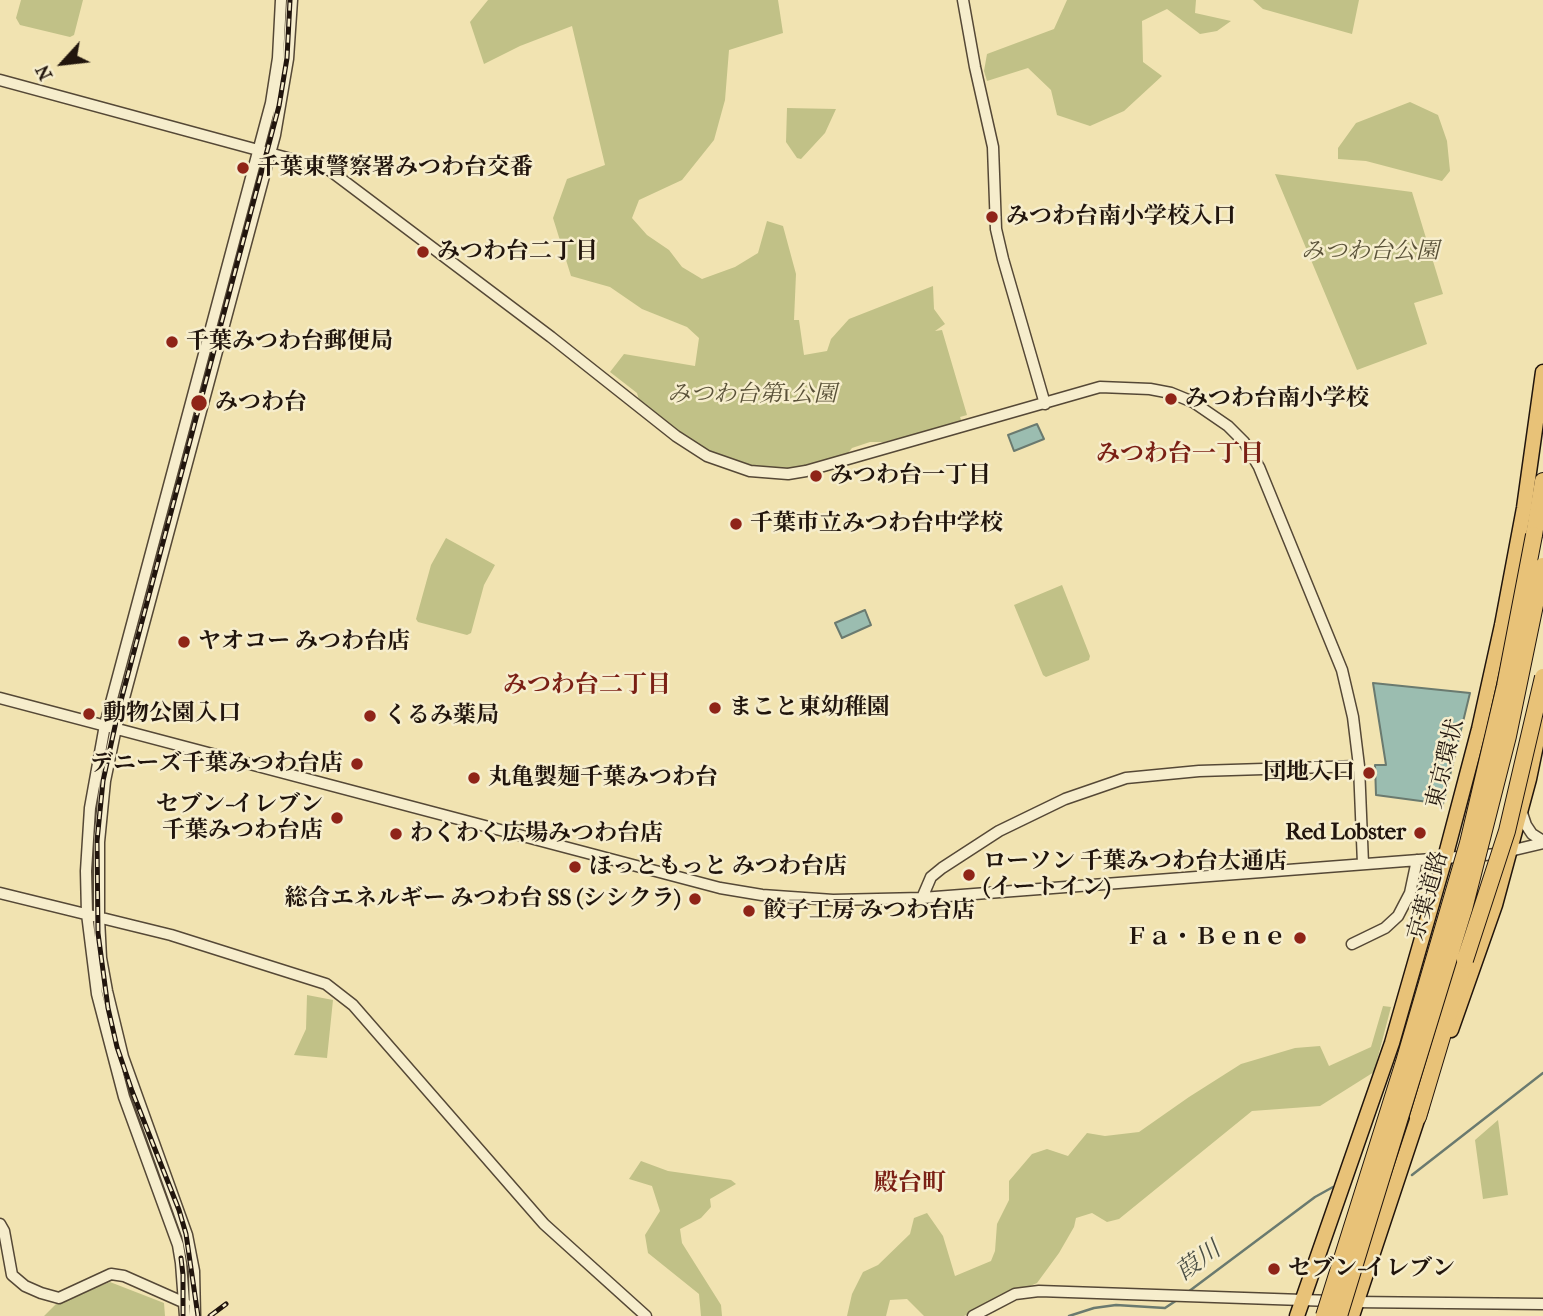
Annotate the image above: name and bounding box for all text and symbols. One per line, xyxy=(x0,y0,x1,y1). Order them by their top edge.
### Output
north arrow xyxy=(28,28,98,98)
text: N xyxy=(31,61,57,84)
place label: 千葉東警察署みつわ台交番 xyxy=(257,154,533,182)
marker: 千葉東警察署みつわ台交番 xyxy=(235,160,251,176)
place label: みつわ台南小学校入口 xyxy=(1006,203,1236,231)
marker: みつわ台南小学校入口 xyxy=(984,209,1000,225)
place label: みつわ台二丁目 xyxy=(437,238,598,266)
park label: みつわ台公園 xyxy=(1301,238,1439,266)
marker: みつわ台二丁目 xyxy=(415,244,431,260)
place label: 千葉みつわ台郵便局 xyxy=(186,328,393,356)
marker: 千葉みつわ台郵便局 xyxy=(164,334,180,350)
park label: みつわ台第1公園 xyxy=(667,381,837,409)
place label: みつわ台南小学校 xyxy=(1185,385,1369,413)
place label: みつわ台 xyxy=(215,389,307,417)
marker: みつわ台南小学校 xyxy=(1163,391,1179,407)
marker: みつわ台 xyxy=(189,393,209,413)
district label: みつわ台一丁目 xyxy=(1096,441,1264,469)
place label: みつわ台一丁目 xyxy=(830,462,991,490)
marker: みつわ台一丁目 xyxy=(808,468,824,484)
place label: 千葉市立みつわ台中学校 xyxy=(750,510,1003,538)
marker: 千葉市立みつわ台中学校 xyxy=(728,516,744,532)
place label: ヤオコー みつわ台店 xyxy=(198,628,410,656)
marker: ヤオコー みつわ台店 xyxy=(176,634,192,650)
district label: みつわ台二丁目 xyxy=(503,672,671,700)
place label: まこと東幼稚園 xyxy=(729,694,890,722)
place label: 動物公園入口 xyxy=(103,700,241,728)
marker: まこと東幼稚園 xyxy=(707,700,723,716)
place label: くるみ薬局 xyxy=(384,702,499,730)
marker: 動物公園入口 xyxy=(81,706,97,722)
marker: くるみ薬局 xyxy=(362,708,378,724)
street label: 東京環状 xyxy=(1421,716,1471,812)
place label: デニーズ千葉みつわ台店 xyxy=(90,750,343,778)
marker: デニーズ千葉みつわ台店 xyxy=(349,756,365,772)
place label: 団地入口 xyxy=(1263,759,1355,787)
place label: 丸亀製麺千葉みつわ台 xyxy=(488,764,718,792)
marker: 団地入口 xyxy=(1361,765,1377,781)
marker: 丸亀製麺千葉みつわ台 xyxy=(466,770,482,786)
place label: セブン-イレブン 千葉みつわ台店 xyxy=(156,791,323,845)
marker: セブン-イレブン 千葉みつわ台店 xyxy=(329,810,345,826)
place label: Red Lobster xyxy=(1285,819,1406,847)
place label: わくわく広場みつわ台店 xyxy=(410,820,663,848)
marker: Red Lobster xyxy=(1412,825,1428,841)
marker: わくわく広場みつわ台店 xyxy=(388,826,404,842)
place label: ローソン 千葉みつわ台大通店 (イートイン) xyxy=(983,848,1287,902)
street label: 京葉道路 xyxy=(1403,848,1455,944)
place label: ほっともっと みつわ台店 xyxy=(589,853,847,881)
marker: ほっともっと みつわ台店 xyxy=(567,859,583,875)
marker: ローソン 千葉みつわ台大通店 (イートイン) xyxy=(961,867,977,883)
place label: 総合エネルギー みつわ台 SS (シシクラ) xyxy=(285,885,681,913)
marker: 総合エネルギー みつわ台 SS (シシクラ) xyxy=(687,891,703,907)
place label: 餃子工房 みつわ台店 xyxy=(763,897,975,925)
marker: 餃子工房 みつわ台店 xyxy=(741,903,757,919)
place label: Ｆａ・Ｂｅｎｅ xyxy=(1125,924,1286,952)
marker: Ｆａ・Ｂｅｎｅ xyxy=(1292,930,1308,946)
district label: 殿台町 xyxy=(874,1170,946,1198)
water label: 葭川 xyxy=(1171,1236,1227,1288)
place label: セブン-イレブン xyxy=(1288,1255,1455,1283)
marker: セブン-イレブン xyxy=(1266,1261,1282,1277)

